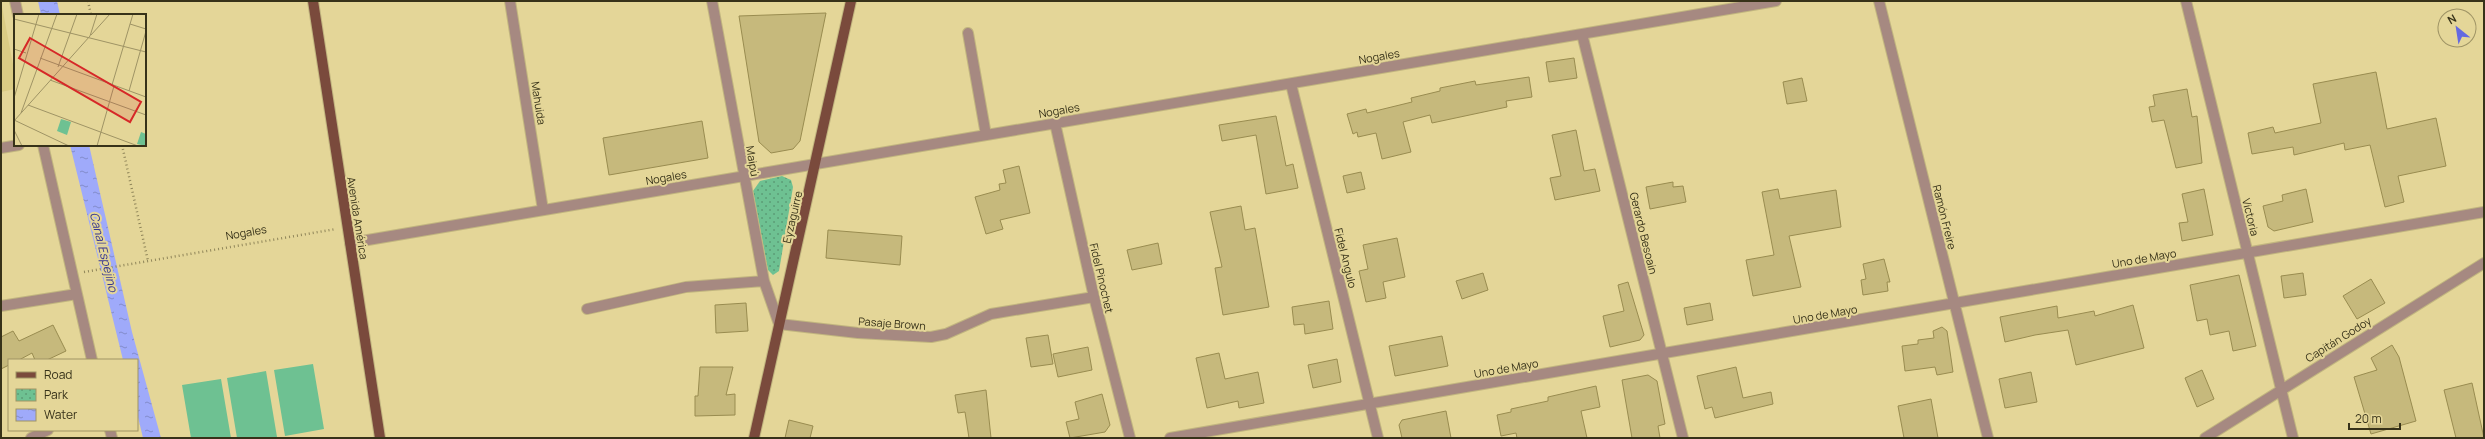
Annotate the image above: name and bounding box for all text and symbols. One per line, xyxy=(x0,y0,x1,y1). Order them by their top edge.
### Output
north arrow xyxy=(2437,8,2477,48)
text: N xyxy=(2445,10,2459,27)
inset map xyxy=(14,14,146,146)
street label: Nogales xyxy=(1357,45,1401,67)
street label: Mahuida xyxy=(528,80,550,126)
street label: Nogales xyxy=(1037,99,1081,121)
street label: Maipú xyxy=(743,144,763,178)
street label: Nogales xyxy=(644,166,688,188)
street label: Avenida América xyxy=(344,176,372,260)
street label: Ramón Freire xyxy=(1930,183,1960,252)
street label: Eyzaguirre xyxy=(779,189,805,245)
street label: Gerardo Besoain xyxy=(1627,191,1661,275)
street label: Victoria xyxy=(2239,197,2263,237)
water label: Canal Espejino xyxy=(86,210,122,294)
street label: Nogales xyxy=(224,221,268,243)
street label: Fidel Angulo xyxy=(1331,226,1361,290)
street label: Fidel Pinochet xyxy=(1087,241,1117,315)
street label: Uno de Mayo xyxy=(2111,245,2178,271)
street label: Uno de Mayo xyxy=(1792,301,1859,327)
street label: Pasaje Brown xyxy=(858,313,926,333)
street label: Capitán Godoy xyxy=(2302,313,2374,365)
street label: Uno de Mayo xyxy=(1473,355,1540,381)
legend xyxy=(8,359,138,431)
text: Road xyxy=(44,366,72,383)
text: Park xyxy=(44,386,69,403)
scale bar xyxy=(2349,405,2400,431)
text: Water xyxy=(44,406,78,423)
text: 20 m xyxy=(2355,410,2382,427)

